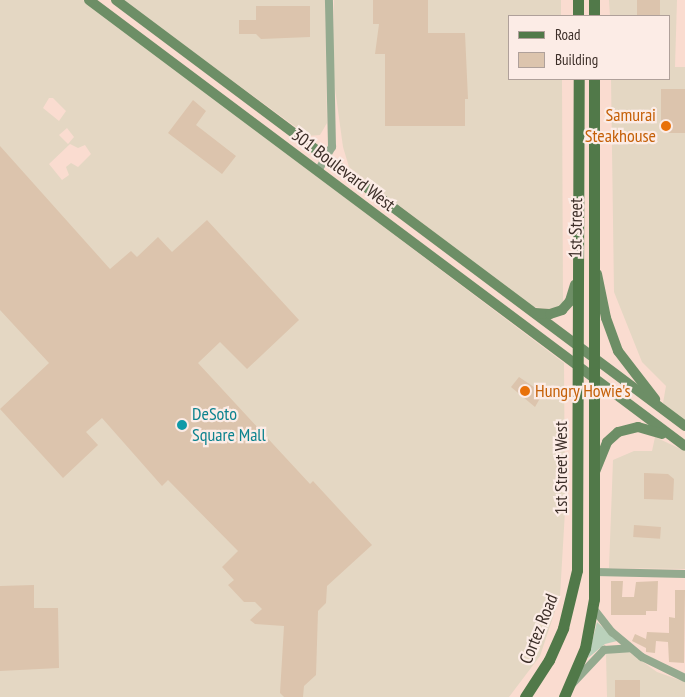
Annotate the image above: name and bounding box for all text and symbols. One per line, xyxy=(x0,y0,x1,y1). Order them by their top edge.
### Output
legend xyxy=(508,15,670,80)
text: Road xyxy=(555,25,581,44)
text: Building xyxy=(555,50,598,69)
place label: Samurai Steakhouse xyxy=(585,105,656,148)
marker: Samurai Steakhouse xyxy=(660,120,672,132)
street label: 301 Boulevard West xyxy=(287,124,399,216)
street label: 1st Street xyxy=(565,198,587,258)
place label: Hungry Howie's xyxy=(535,380,631,402)
marker: Hungry Howie's xyxy=(519,385,531,397)
place label: DeSoto Square Mall xyxy=(192,404,266,446)
marker: DeSoto Square Mall xyxy=(176,419,188,431)
street label: 1st Street West xyxy=(550,421,572,515)
street label: Cortez Road xyxy=(515,591,563,667)

